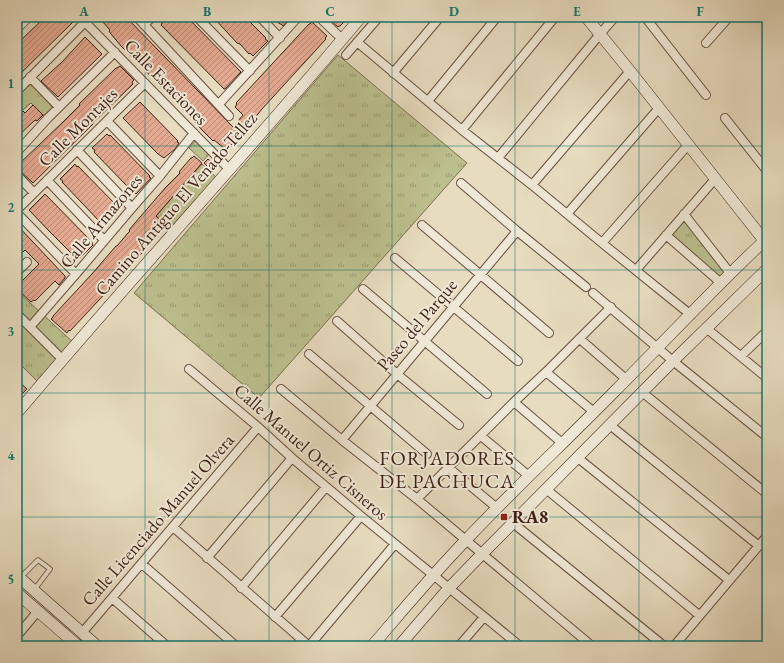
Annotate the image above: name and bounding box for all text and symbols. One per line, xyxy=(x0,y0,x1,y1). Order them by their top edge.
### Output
text: A xyxy=(78,3,89,20)
text: B xyxy=(203,3,211,20)
text: C xyxy=(325,3,335,20)
text: D xyxy=(449,3,459,20)
text: E xyxy=(573,3,581,20)
text: F xyxy=(696,3,704,20)
street label: Calle Estaciones xyxy=(120,34,213,130)
text: 1 xyxy=(8,75,15,92)
street label: Calle Montajes xyxy=(33,82,122,171)
street label: Camino Antiguo El Venado-Tellez xyxy=(90,107,262,300)
street label: Calle Armazones xyxy=(54,169,147,273)
text: 2 xyxy=(8,199,15,216)
street label: Paseo del Parque xyxy=(371,274,462,376)
text: 3 xyxy=(8,323,15,340)
street label: Calle Manuel Ortiz Cisneros xyxy=(230,378,393,525)
street label: Calle Licenciado Manuel Olvera xyxy=(77,428,239,611)
district label: FORJADORES DE PACHUCA xyxy=(379,445,515,494)
text: 4 xyxy=(8,447,15,464)
place label: RA8 xyxy=(512,505,548,528)
marker: RA8 xyxy=(499,512,509,522)
text: 5 xyxy=(8,571,14,588)

